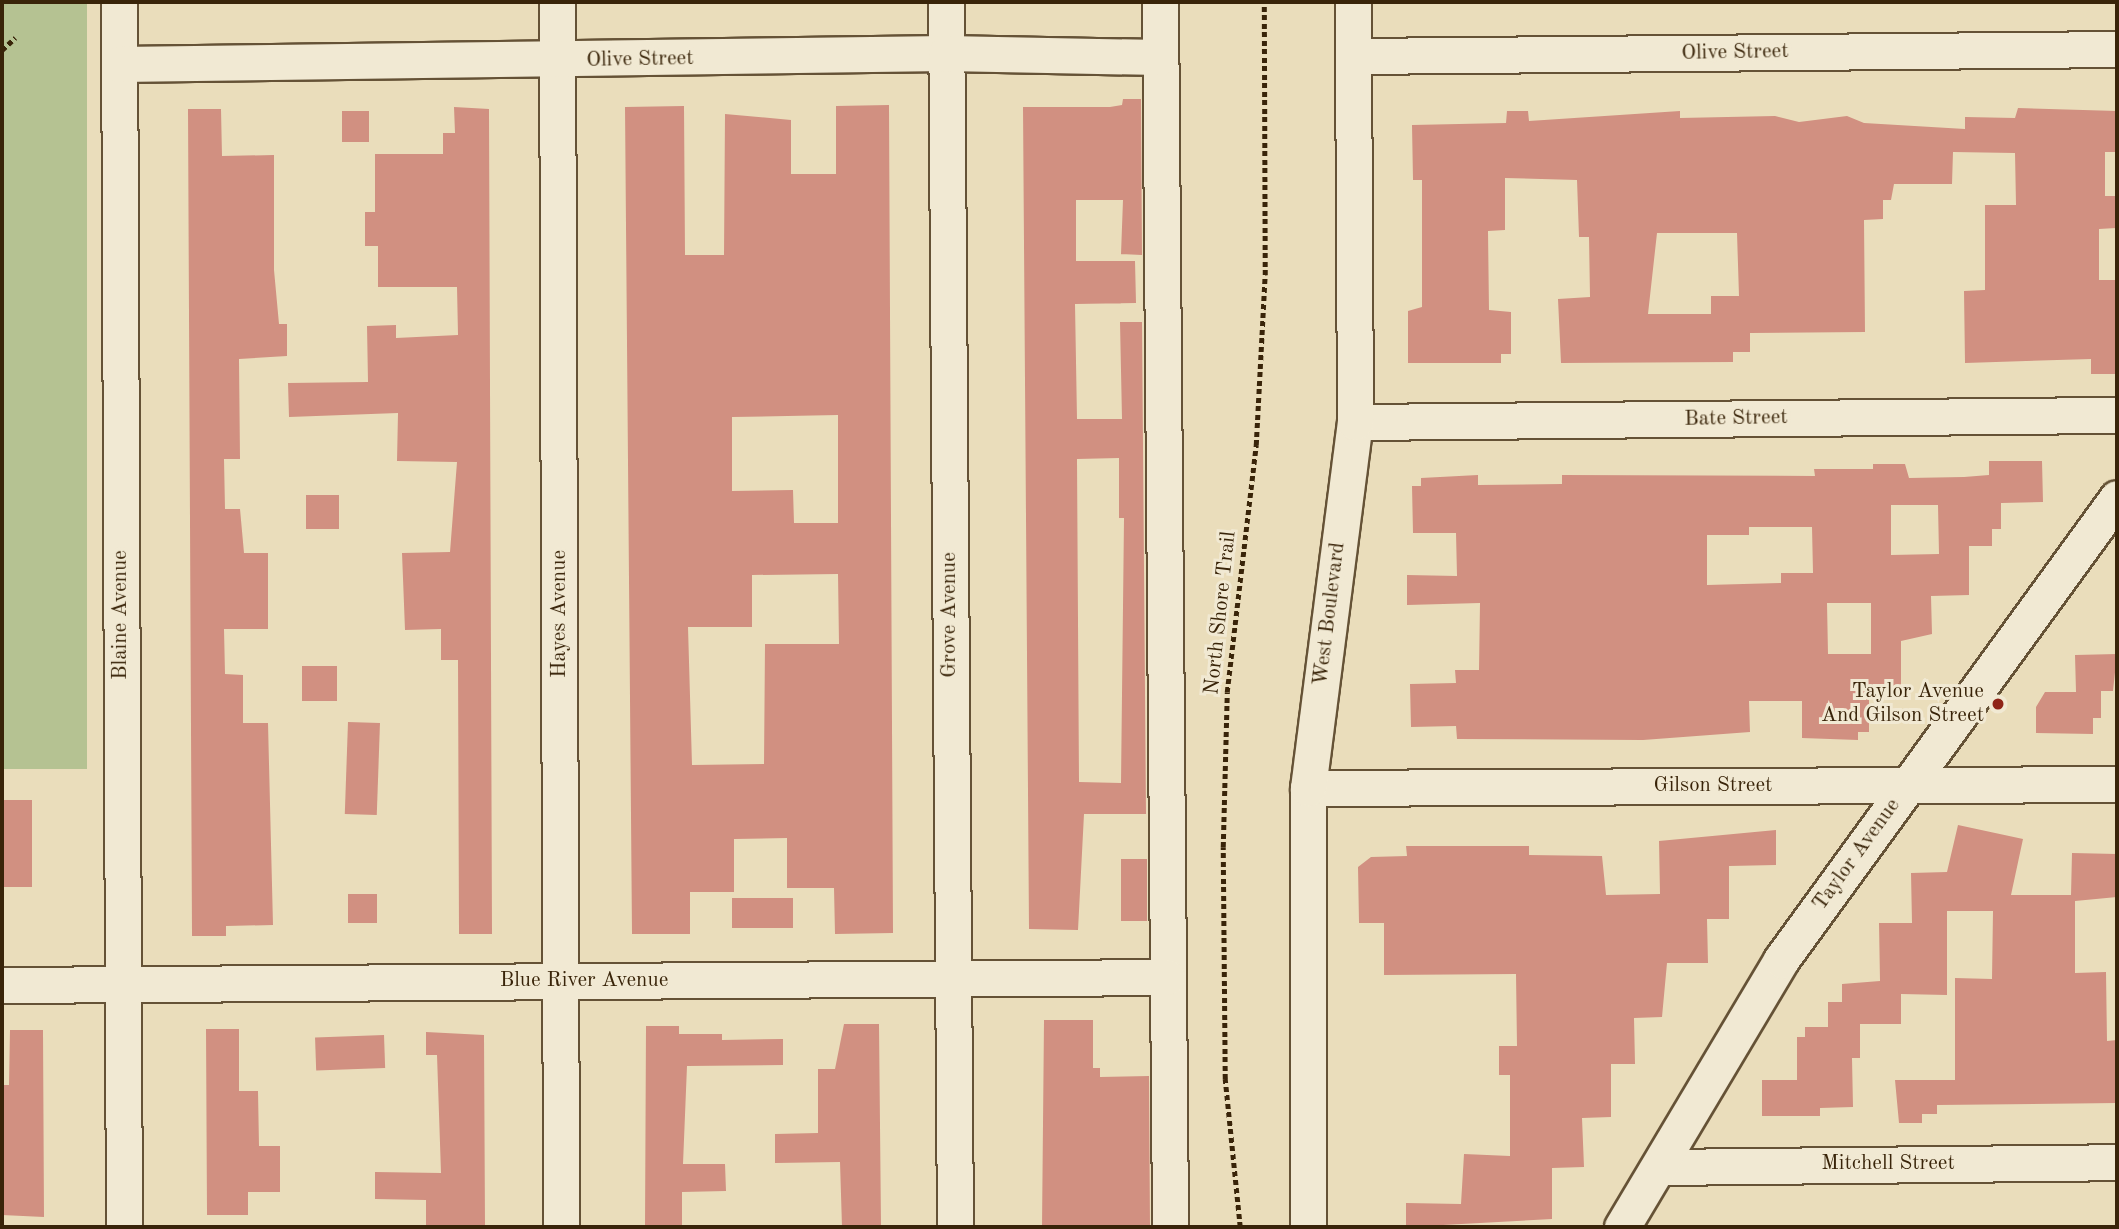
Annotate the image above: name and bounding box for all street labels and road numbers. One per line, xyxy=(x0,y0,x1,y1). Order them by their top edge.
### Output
street label: Olive Street xyxy=(1681,39,1789,67)
street label: Olive Street xyxy=(586,46,694,74)
street label: Bate Street xyxy=(1684,405,1788,433)
street label: North Shore Trail xyxy=(1200,530,1242,696)
street label: West Boulevard xyxy=(1309,541,1351,687)
street label: Blaine Avenue xyxy=(108,550,134,680)
street label: Hayes Avenue xyxy=(547,550,573,678)
street label: Grove Avenue xyxy=(937,552,963,678)
street label: Gilson Street xyxy=(1654,773,1772,799)
street label: Taylor Avenue xyxy=(1808,794,1906,916)
street label: Blue River Avenue xyxy=(500,968,668,994)
street label: Mitchell Street xyxy=(1821,1151,1955,1177)

